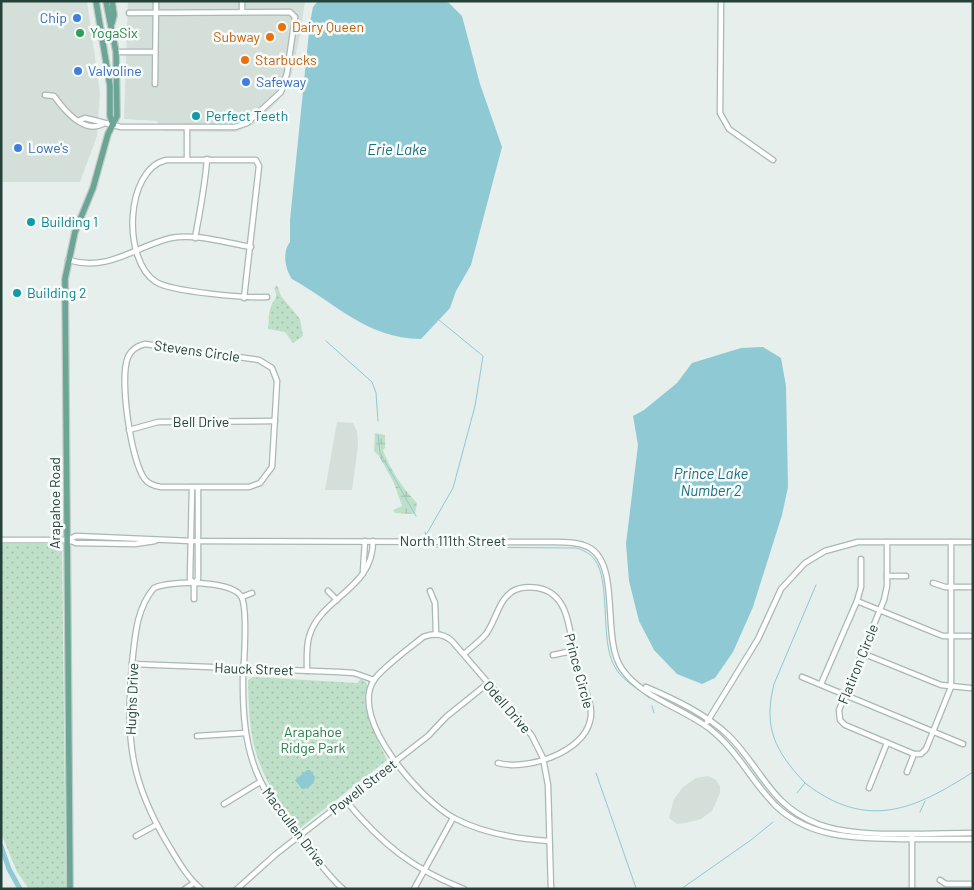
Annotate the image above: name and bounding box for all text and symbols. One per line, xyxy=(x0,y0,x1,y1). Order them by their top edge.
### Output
place label: Chip xyxy=(40,9,67,26)
marker: Chip xyxy=(71,12,83,24)
place label: Dairy Queen xyxy=(292,18,364,35)
marker: Dairy Queen xyxy=(276,21,288,33)
place label: YogaSix xyxy=(90,24,138,41)
marker: YogaSix xyxy=(74,27,86,39)
place label: Subway xyxy=(213,28,261,45)
marker: Subway xyxy=(264,31,276,43)
place label: Starbucks xyxy=(255,51,317,68)
marker: Starbucks xyxy=(239,54,251,66)
place label: Valvoline xyxy=(88,62,142,79)
marker: Valvoline xyxy=(72,65,84,77)
place label: Safeway xyxy=(256,73,307,90)
marker: Safeway xyxy=(240,76,252,88)
place label: Perfect Teeth xyxy=(206,107,288,124)
marker: Perfect Teeth xyxy=(190,110,202,122)
place label: Lowe's xyxy=(28,139,69,156)
water label: Erie Lake xyxy=(367,140,427,158)
marker: Lowe's xyxy=(12,142,24,154)
place label: Building 1 xyxy=(41,213,98,230)
marker: Building 1 xyxy=(25,216,37,228)
place label: Building 2 xyxy=(27,284,86,301)
marker: Building 2 xyxy=(11,287,23,299)
street label: Stevens Circle xyxy=(153,336,241,365)
street label: Bell Drive xyxy=(173,413,229,430)
street label: Arapahoe Road xyxy=(46,457,63,549)
water label: Prince Lake Number 2 xyxy=(674,464,748,499)
street label: North 111th Street xyxy=(400,532,506,549)
street label: Flatiron Circle xyxy=(834,621,881,706)
street label: Prince Circle xyxy=(561,631,598,710)
street label: Hauck Street xyxy=(214,659,294,678)
street label: Hughs Drive xyxy=(122,662,141,735)
street label: Odell Drive xyxy=(480,677,535,736)
park label: Arapahoe Ridge Park xyxy=(280,723,346,756)
street label: Powell Street xyxy=(326,755,400,818)
street label: Maccullen Drive xyxy=(259,784,330,870)

